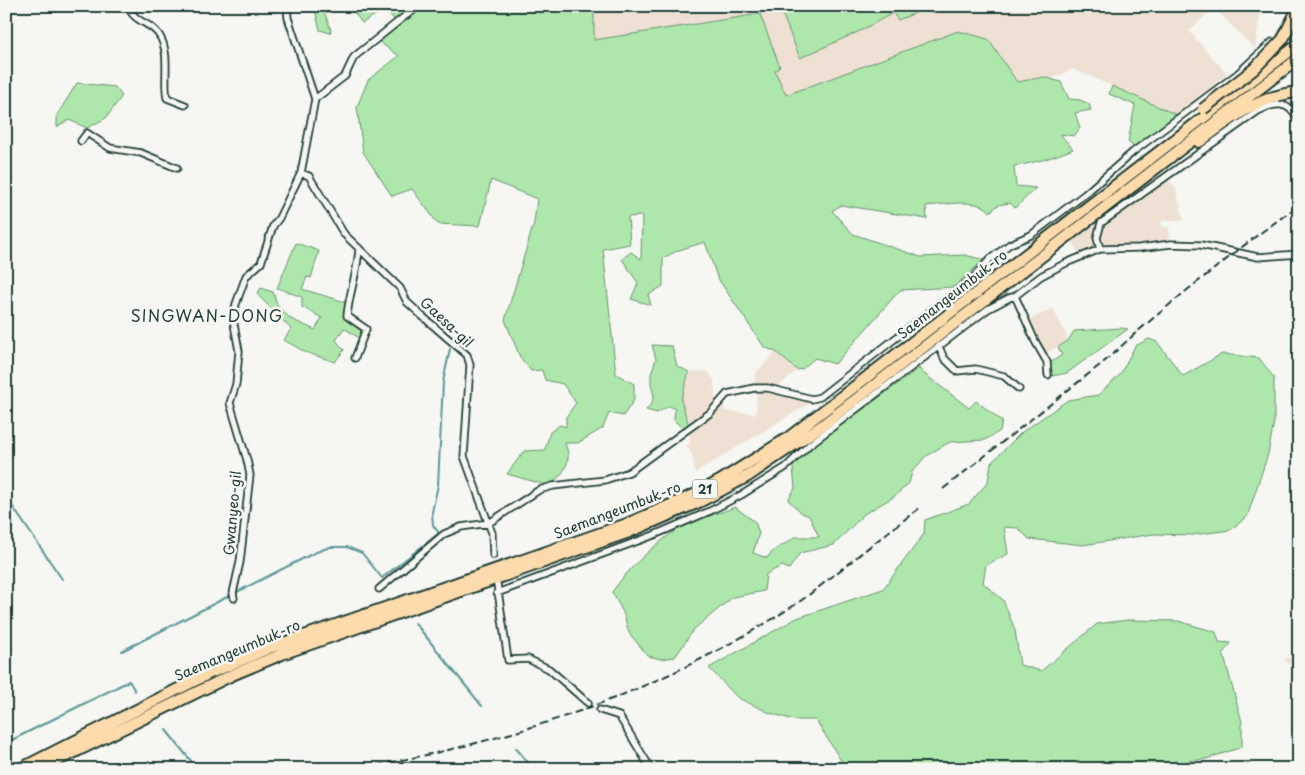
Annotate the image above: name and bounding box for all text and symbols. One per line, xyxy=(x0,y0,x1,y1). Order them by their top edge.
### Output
street label: Saemangeumbuk-ro xyxy=(893,244,1012,344)
street label: Gaesa-gil xyxy=(416,292,478,352)
district label: SINGWAN-DONG xyxy=(131,303,283,327)
street label: Gwanyeo-gil xyxy=(218,470,246,556)
street label: Saemangeumbuk-ro xyxy=(550,476,684,544)
road number: 21 xyxy=(692,479,718,498)
street label: Saemangeumbuk-ro xyxy=(171,614,303,686)

